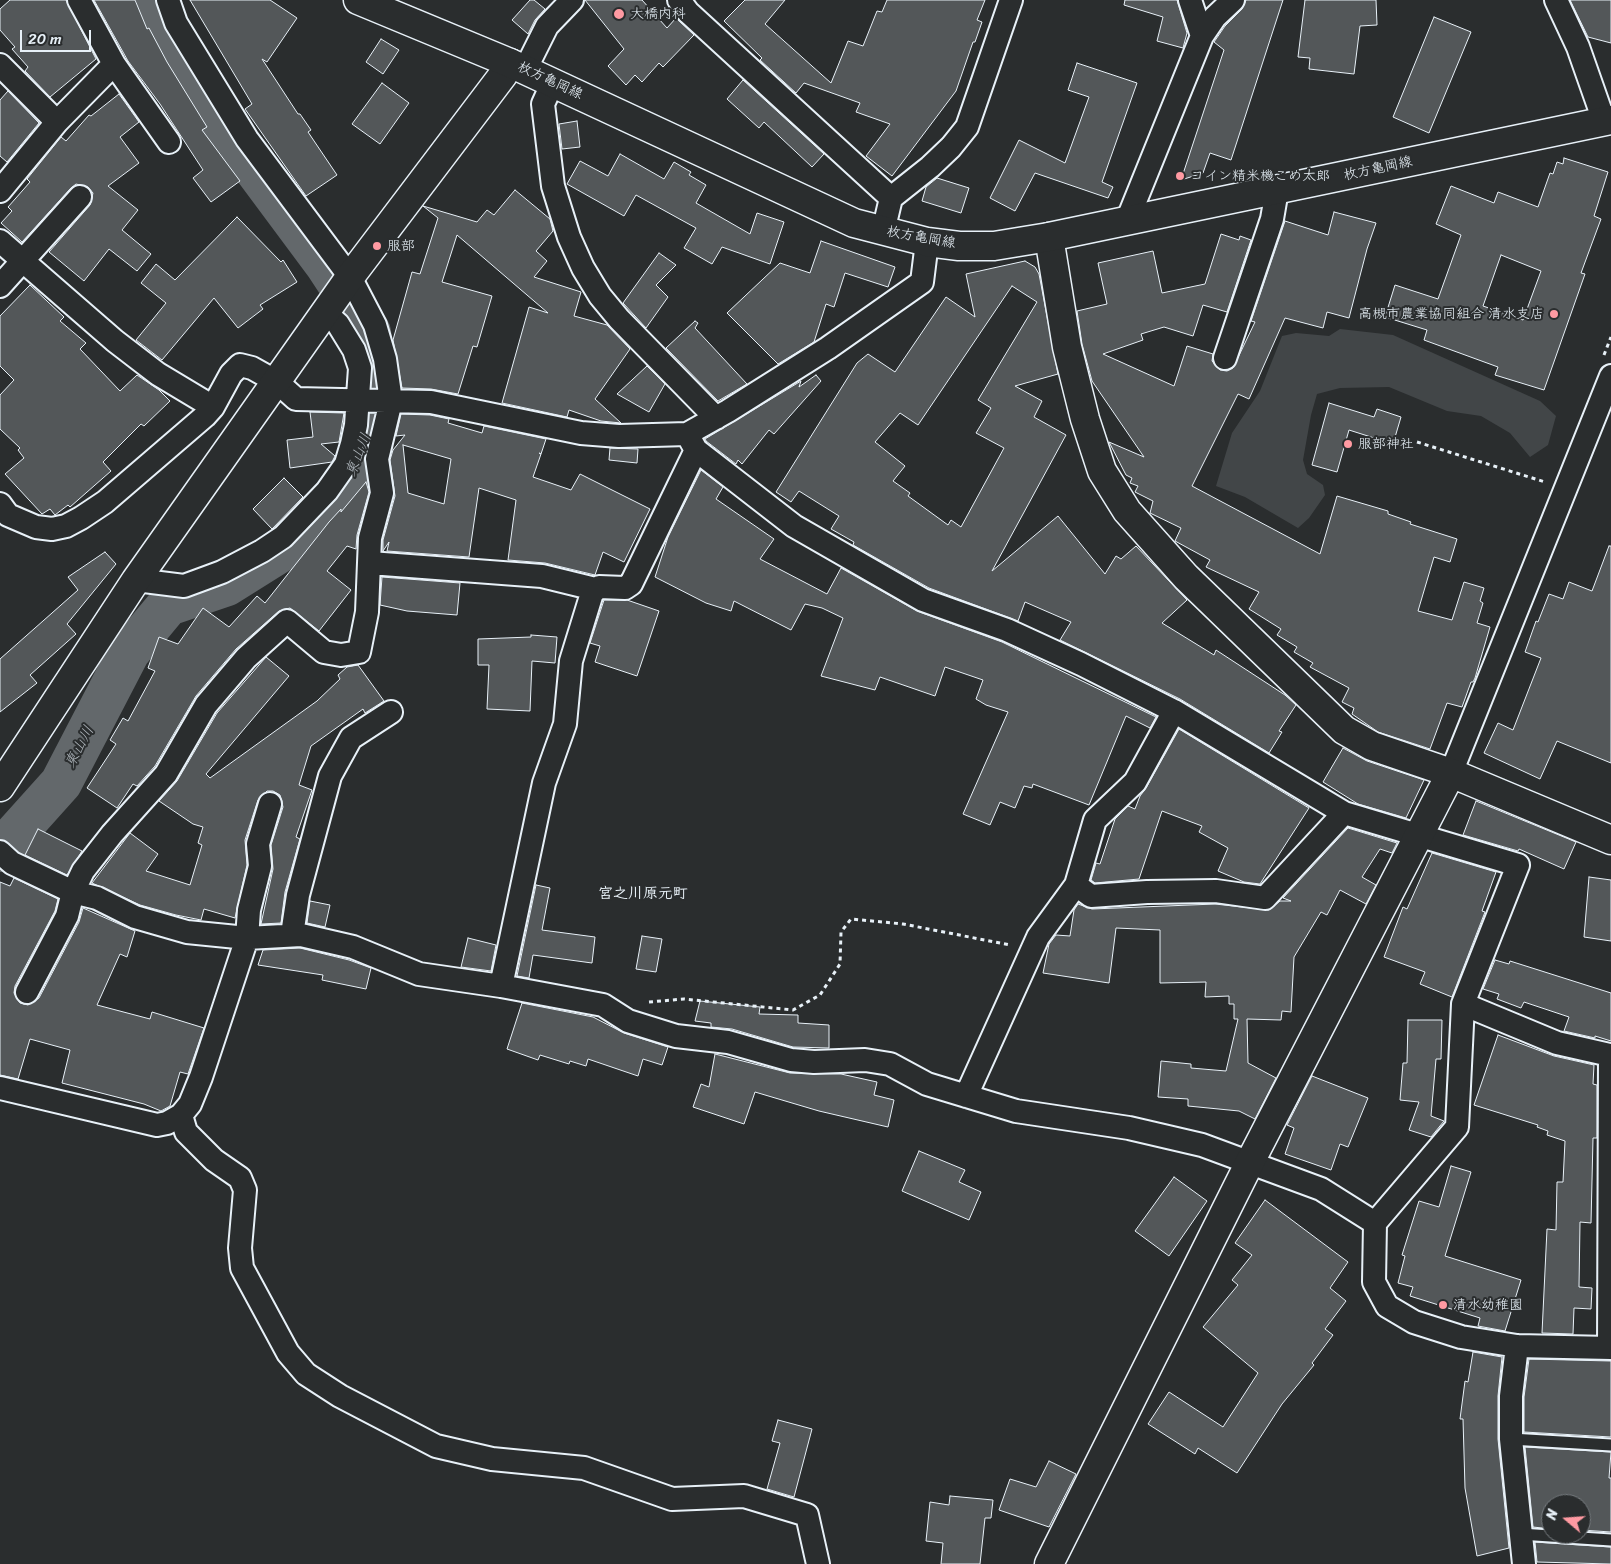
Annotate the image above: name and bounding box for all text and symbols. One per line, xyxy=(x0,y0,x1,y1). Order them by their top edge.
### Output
place label: 大橋内科 xyxy=(630,6,686,22)
marker: 大橋内科 xyxy=(612,7,626,21)
scale bar xyxy=(22,20,94,52)
text: 20 m xyxy=(28,26,62,52)
street label: 枚方亀岡線 xyxy=(515,59,585,103)
street label: 枚方亀岡線 xyxy=(1342,154,1414,184)
place label: コイン精米機こめ太郎 xyxy=(1190,168,1330,184)
marker: コイン精米機こめ太郎 xyxy=(1174,170,1186,182)
street label: 枚方亀岡線 xyxy=(885,224,957,252)
place label: 服部 xyxy=(387,238,415,254)
marker: 服部 xyxy=(371,240,383,252)
place label: 高槻市農業協同組合 清水支店 xyxy=(1358,306,1544,322)
marker: 高槻市農業協同組合 清水支店 xyxy=(1548,308,1560,320)
water label: 東山川 xyxy=(342,431,376,479)
place label: 服部神社 xyxy=(1358,436,1414,452)
marker: 服部神社 xyxy=(1342,438,1354,450)
water label: 東山川 xyxy=(61,723,99,771)
district label: 宮之川原元町 xyxy=(598,885,688,903)
place label: 清水幼稚園 xyxy=(1453,1297,1523,1313)
marker: 清水幼稚園 xyxy=(1437,1299,1449,1311)
north arrow xyxy=(1541,1494,1591,1544)
text: N xyxy=(1539,1506,1566,1523)

